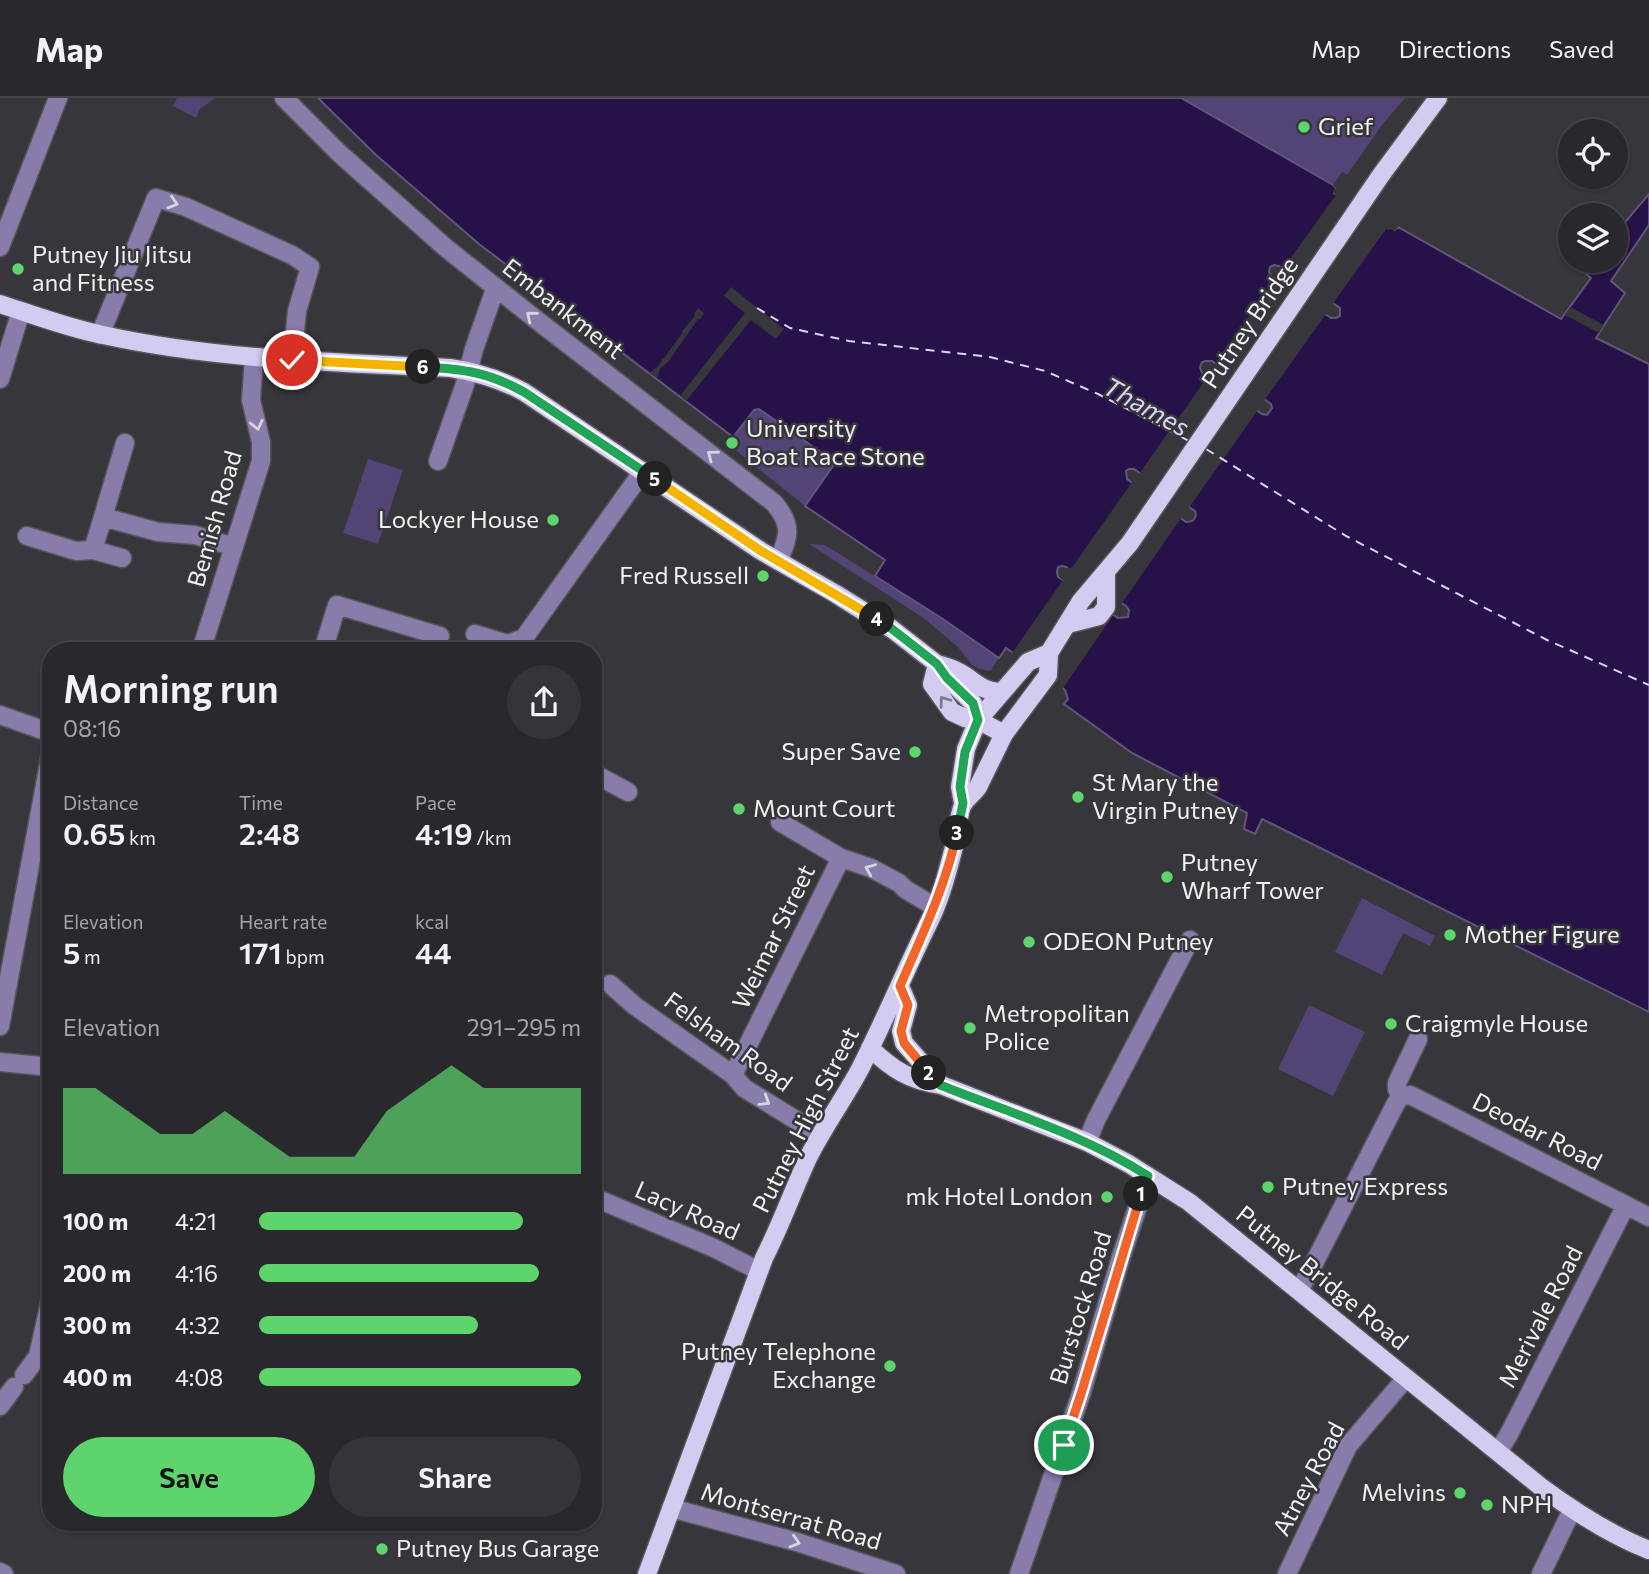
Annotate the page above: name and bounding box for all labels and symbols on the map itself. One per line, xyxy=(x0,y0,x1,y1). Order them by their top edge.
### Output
place label: Grief xyxy=(1318,111,1374,140)
marker: Grief xyxy=(1296,119,1312,135)
one-way arrow xyxy=(167,194,179,209)
place label: Putney Jiu Jitsu and Fitness xyxy=(32,239,192,296)
street label: Embankment xyxy=(498,251,630,364)
street label: Putney Bridge xyxy=(1194,251,1303,393)
marker: Putney Jiu Jitsu and Fitness xyxy=(10,261,26,277)
one-way arrow xyxy=(527,312,540,324)
pin xyxy=(262,330,322,390)
pin: 6 xyxy=(406,350,440,384)
water label: Thames xyxy=(1098,369,1195,442)
place label: University Boat Race Stone xyxy=(746,413,925,470)
one-way arrow xyxy=(249,419,263,431)
marker: University Boat Race Stone xyxy=(724,435,740,451)
street label: Bemish Road xyxy=(180,447,247,590)
one-way arrow xyxy=(707,450,719,463)
pin: 5 xyxy=(638,462,672,496)
place label: Lockyer House xyxy=(378,504,539,533)
marker: Lockyer House xyxy=(545,512,561,528)
place label: Fred Russell xyxy=(619,560,749,589)
marker: Fred Russell xyxy=(755,568,771,584)
pin: 4 xyxy=(860,602,894,636)
one-way arrow xyxy=(940,696,952,708)
place label: Super Save xyxy=(782,736,901,765)
marker: Super Save xyxy=(907,744,923,760)
place label: St Mary the Virgin Putney xyxy=(1092,767,1239,824)
marker: St Mary the Virgin Putney xyxy=(1070,789,1086,805)
place label: Mount Court xyxy=(753,793,896,822)
marker: Mount Court xyxy=(731,801,747,817)
pin: 3 xyxy=(940,816,974,850)
place label: Putney Wharf Tower xyxy=(1181,847,1324,904)
street label: Weimar Street xyxy=(725,859,820,1013)
one-way arrow xyxy=(865,863,878,877)
marker: Putney Wharf Tower xyxy=(1159,869,1175,885)
place label: Mother Figure xyxy=(1464,919,1620,948)
place label: ODEON Putney xyxy=(1043,926,1214,955)
marker: Mother Figure xyxy=(1442,927,1458,943)
marker: ODEON Putney xyxy=(1021,934,1037,950)
street label: Felsham Road xyxy=(659,985,798,1097)
place label: Metropolitan Police xyxy=(984,998,1130,1055)
place label: Craigmyle House xyxy=(1405,1008,1588,1037)
marker: Craigmyle House xyxy=(1383,1016,1399,1032)
marker: Metropolitan Police xyxy=(962,1020,978,1036)
street label: Putney High Street xyxy=(745,1021,864,1217)
pin: 2 xyxy=(912,1056,946,1090)
street label: Deodar Road xyxy=(1468,1086,1607,1176)
one-way arrow xyxy=(757,1093,770,1106)
place label: Putney Express xyxy=(1282,1171,1448,1200)
street label: Lacy Road xyxy=(631,1174,744,1245)
pin: 1 xyxy=(1124,1176,1158,1212)
marker: Putney Express xyxy=(1260,1179,1276,1195)
place label: mk Hotel London xyxy=(905,1181,1093,1210)
marker: mk Hotel London xyxy=(1099,1189,1115,1205)
street label: Putney Bridge Road xyxy=(1231,1199,1415,1355)
street label: Burstock Road xyxy=(1043,1228,1117,1388)
street label: Merivale Road xyxy=(1491,1241,1588,1392)
place label: Putney Telephone Exchange xyxy=(681,1336,876,1393)
marker: Putney Telephone Exchange xyxy=(882,1358,898,1374)
pin xyxy=(1034,1415,1094,1475)
street label: Atney Road xyxy=(1266,1416,1350,1540)
street label: Montserrat Road xyxy=(698,1476,885,1555)
place label: Melvins xyxy=(1361,1477,1446,1506)
marker: Melvins xyxy=(1452,1485,1468,1501)
place label: NPH xyxy=(1501,1489,1552,1518)
marker: NPH xyxy=(1479,1497,1495,1513)
place label: Putney Bus Garage xyxy=(396,1533,599,1562)
one-way arrow xyxy=(788,1534,800,1548)
marker: Putney Bus Garage xyxy=(374,1541,390,1557)

